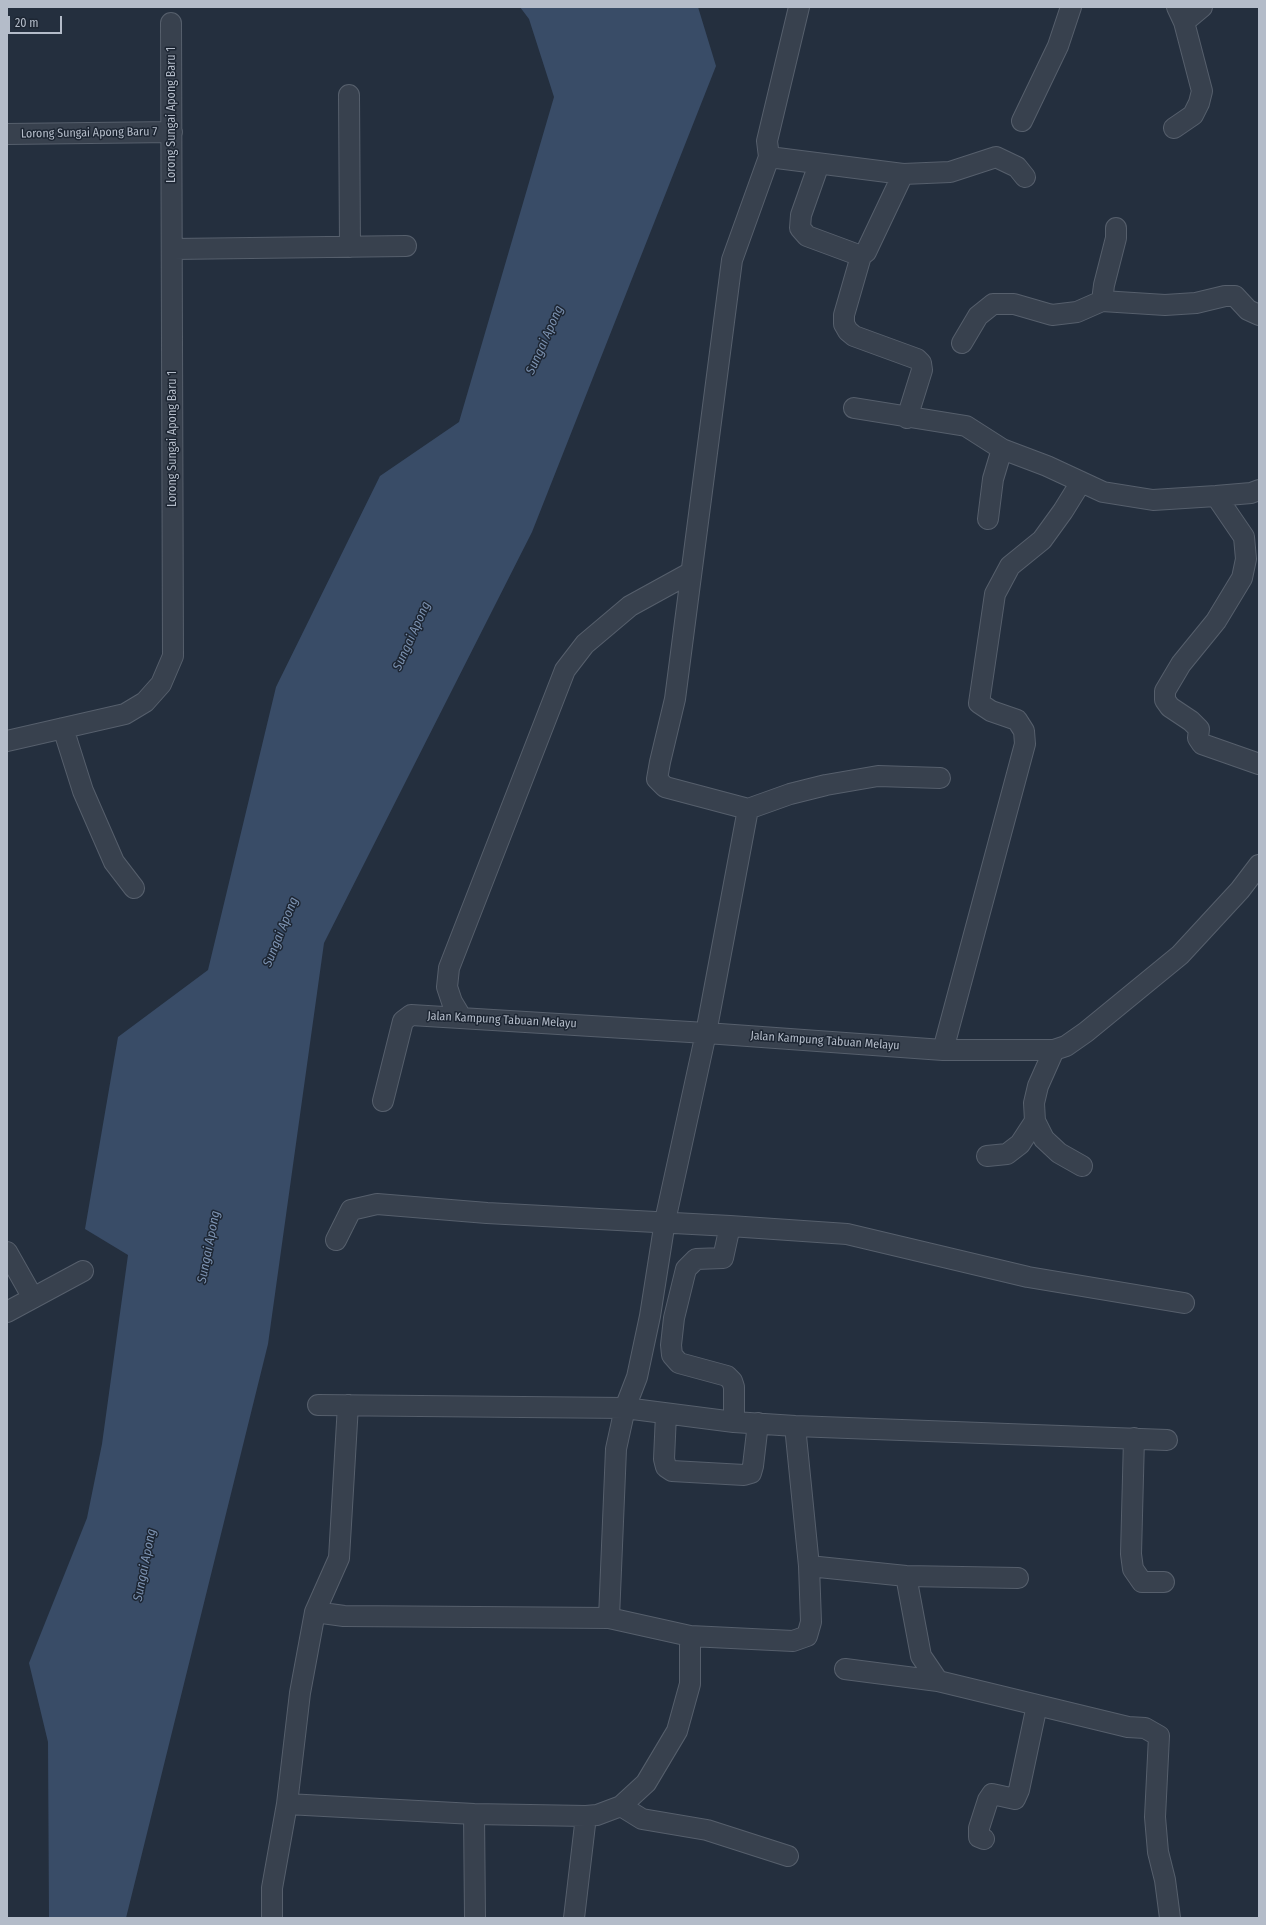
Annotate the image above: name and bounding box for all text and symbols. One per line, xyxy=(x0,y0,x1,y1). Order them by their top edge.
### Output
scale bar xyxy=(10,8,64,34)
text: 20 m xyxy=(15,16,39,30)
street label: Lorong Sungai Apong Baru 1 xyxy=(165,47,179,183)
street label: Lorong Sungai Apong Baru 7 xyxy=(21,125,157,141)
water label: Sungai Apong xyxy=(523,303,567,377)
street label: Lorong Sungai Apong Baru 1 xyxy=(166,371,180,507)
water label: Sungai Apong xyxy=(390,599,434,673)
water label: Sungai Apong xyxy=(260,895,302,969)
street label: Jalan Kampung Tabuan Melayu xyxy=(427,1009,577,1031)
street label: Jalan Kampung Tabuan Melayu xyxy=(750,1029,900,1053)
water label: Sungai Apong xyxy=(194,1209,224,1285)
water label: Sungai Apong xyxy=(130,1527,160,1603)

